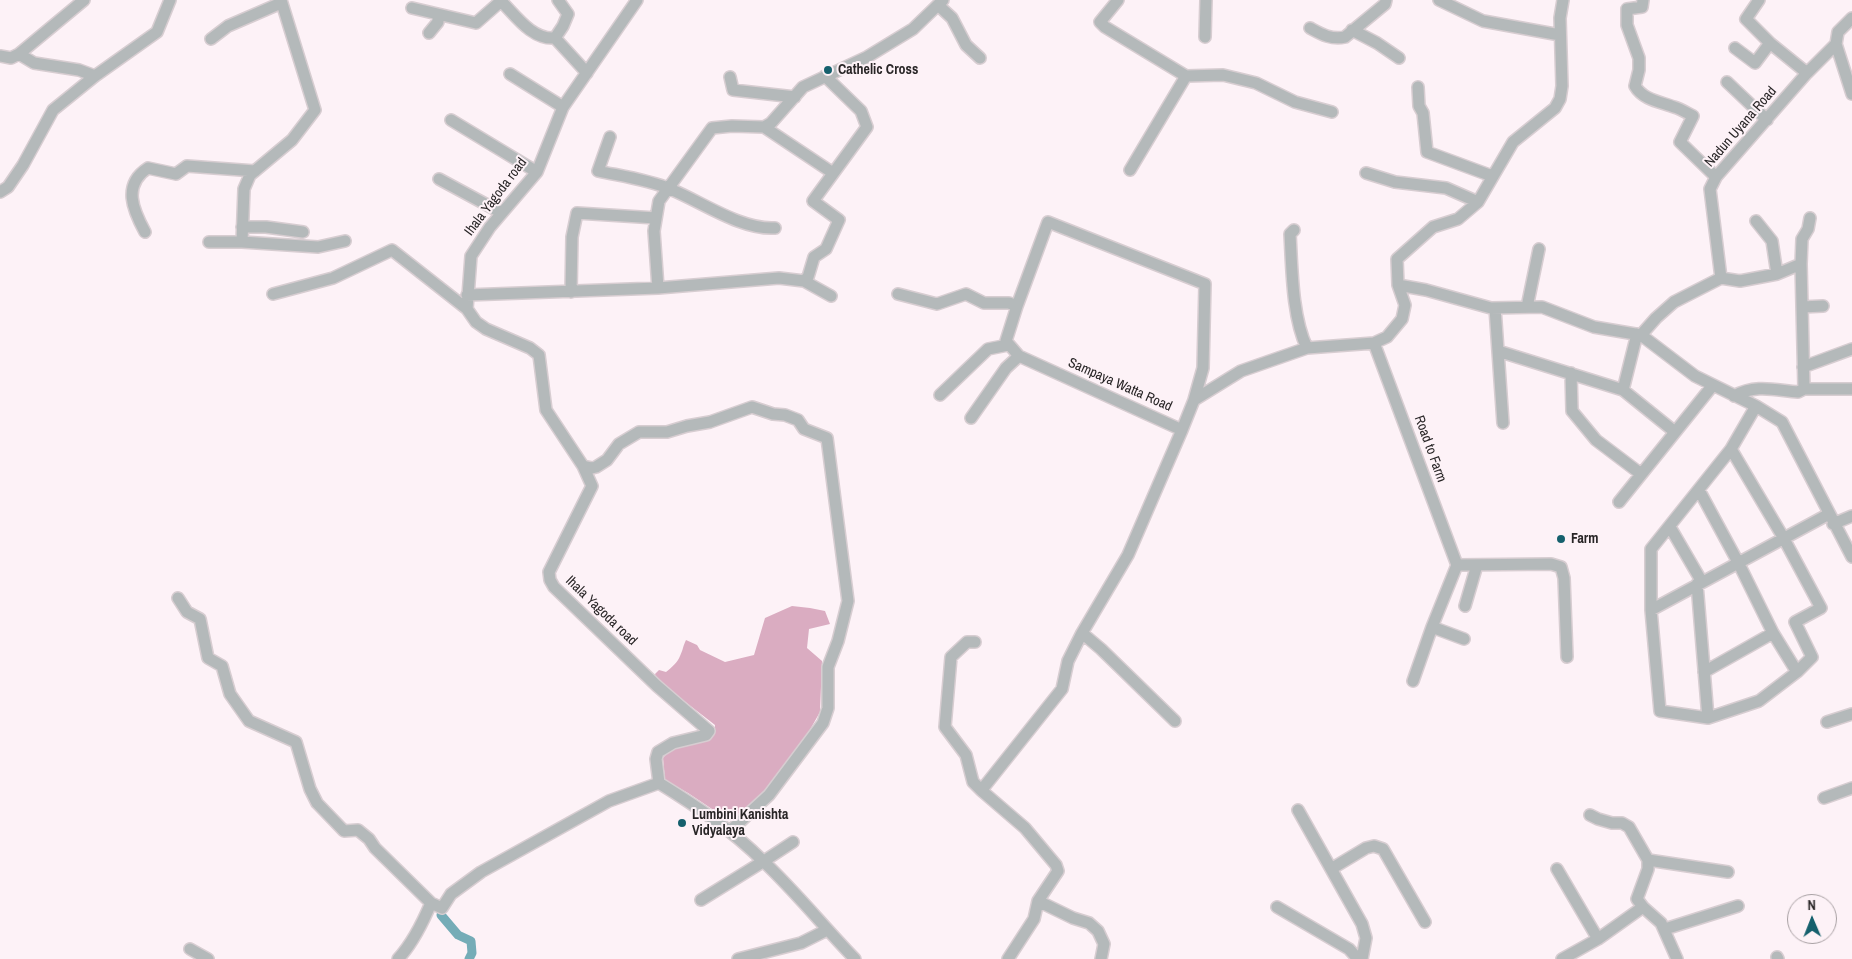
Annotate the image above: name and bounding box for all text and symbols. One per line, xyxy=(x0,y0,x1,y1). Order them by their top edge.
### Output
place label: Cathelic Cross xyxy=(838,62,918,78)
marker: Cathelic Cross xyxy=(822,64,834,76)
street label: Nadun Uyana Road xyxy=(1702,83,1780,171)
street label: Ihala Yagoda road xyxy=(461,155,531,239)
street label: Sampaya Watta Road xyxy=(1065,355,1175,415)
street label: Road to Farm xyxy=(1410,413,1450,485)
place label: Farm xyxy=(1571,531,1599,547)
marker: Farm xyxy=(1555,533,1567,545)
street label: Ihala Yagoda road xyxy=(562,573,640,649)
place label: Lumbini Kanishta Vidyalaya xyxy=(692,807,788,840)
marker: Lumbini Kanishta Vidyalaya xyxy=(676,817,688,829)
north arrow xyxy=(1787,894,1837,944)
text: N xyxy=(1807,896,1816,914)

